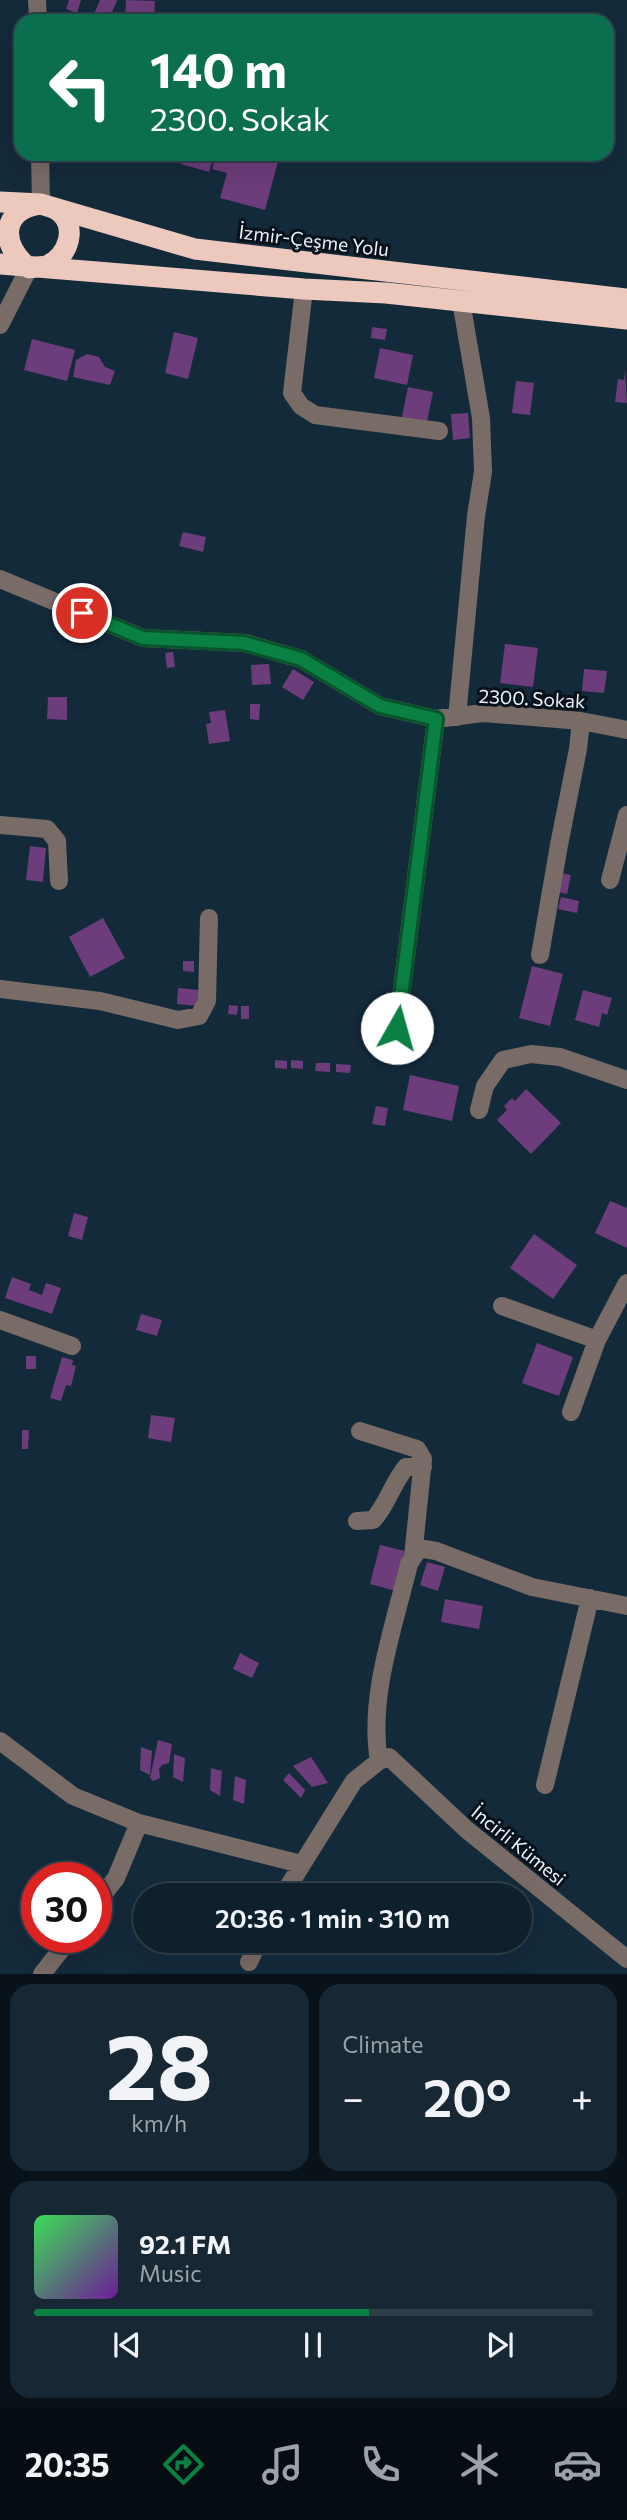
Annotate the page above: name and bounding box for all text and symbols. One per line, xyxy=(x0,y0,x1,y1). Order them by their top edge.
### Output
text: 140 m xyxy=(150,38,287,98)
icon: left xyxy=(35,42,126,133)
text: 2300. Sokak xyxy=(150,98,330,138)
street label: İzmir-Çeşme Yolu xyxy=(238,219,390,261)
pin xyxy=(52,583,112,643)
icon: arrive xyxy=(63,594,101,632)
street label: 2300. Sokak xyxy=(478,684,586,712)
position arrow xyxy=(360,991,434,1065)
street label: İncirli Kümesi xyxy=(467,1800,571,1890)
speed limit sign: 30 xyxy=(21,1862,112,1953)
text: 20:36 · 1 min · 310 m xyxy=(215,1902,450,1933)
text: 28 xyxy=(106,2007,213,2119)
text: Climate xyxy=(343,2030,424,2058)
text: 20° xyxy=(423,2064,512,2128)
text: − xyxy=(343,2073,364,2120)
text: + xyxy=(571,2073,593,2120)
text: km/h xyxy=(131,2109,187,2137)
text: 92.1 FM xyxy=(139,2228,231,2259)
text: Music xyxy=(139,2259,202,2287)
icon: previous xyxy=(108,2326,146,2364)
icon: pause xyxy=(294,2326,332,2364)
icon: next xyxy=(481,2326,519,2364)
icon: directions xyxy=(159,2440,208,2489)
icon: music xyxy=(258,2440,307,2489)
icon: phone xyxy=(356,2440,405,2489)
icon: climate xyxy=(455,2440,504,2489)
icon: car xyxy=(553,2440,602,2489)
text: 20:35 xyxy=(25,2444,110,2484)

